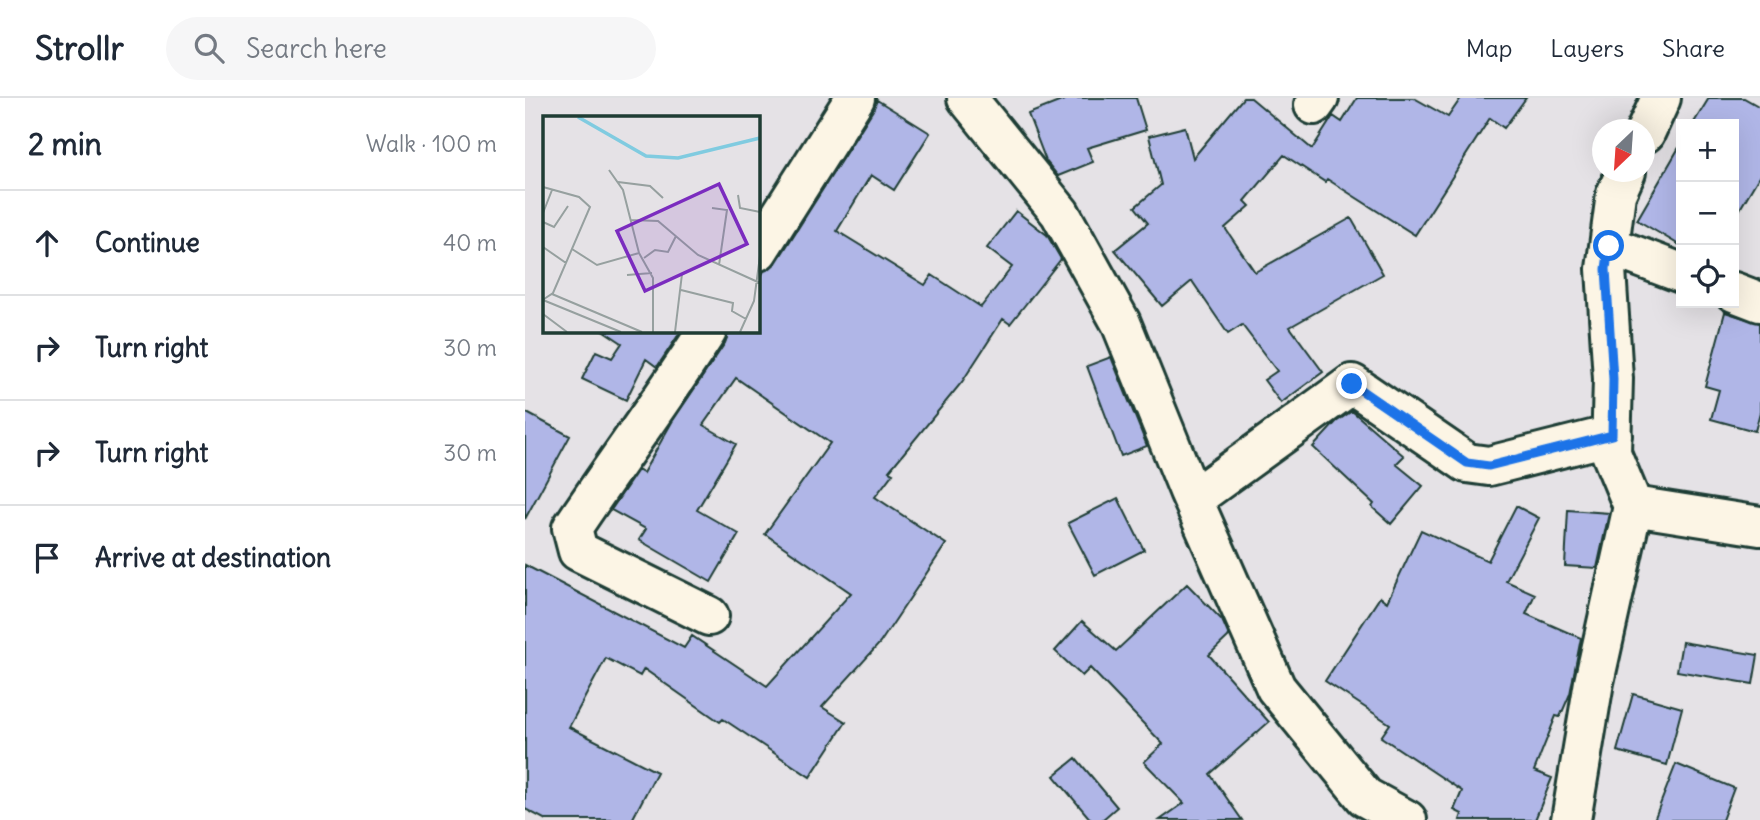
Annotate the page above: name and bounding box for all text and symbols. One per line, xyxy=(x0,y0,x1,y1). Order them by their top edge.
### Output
search box xyxy=(166,17,656,80)
text: Strollr xyxy=(35,27,124,69)
icon: search xyxy=(190,29,228,67)
text: Search here xyxy=(246,32,387,65)
text: Map xyxy=(1466,33,1512,63)
text: Layers xyxy=(1550,33,1624,63)
text: Share xyxy=(1662,33,1725,63)
inset map xyxy=(543,116,759,332)
north arrow xyxy=(1592,119,1655,182)
map controls xyxy=(1676,119,1739,308)
button: + xyxy=(1676,119,1739,182)
text: 2 min xyxy=(28,125,102,163)
text: Walk · 100 m xyxy=(366,129,497,158)
button: − xyxy=(1676,182,1739,245)
icon: ahead xyxy=(28,224,66,262)
text: Continue xyxy=(95,226,200,259)
text: 40 m xyxy=(443,228,497,257)
route start xyxy=(1593,230,1624,261)
button: locate xyxy=(1676,245,1739,308)
icon: right xyxy=(28,329,66,367)
text: Turn right xyxy=(95,331,208,364)
text: 30 m xyxy=(443,333,497,362)
route end xyxy=(1336,368,1367,399)
icon: right xyxy=(28,434,66,472)
text: Turn right xyxy=(95,436,208,469)
text: 30 m xyxy=(443,438,497,467)
icon: arrive xyxy=(28,539,66,577)
text: Arrive at destination xyxy=(95,541,331,574)

